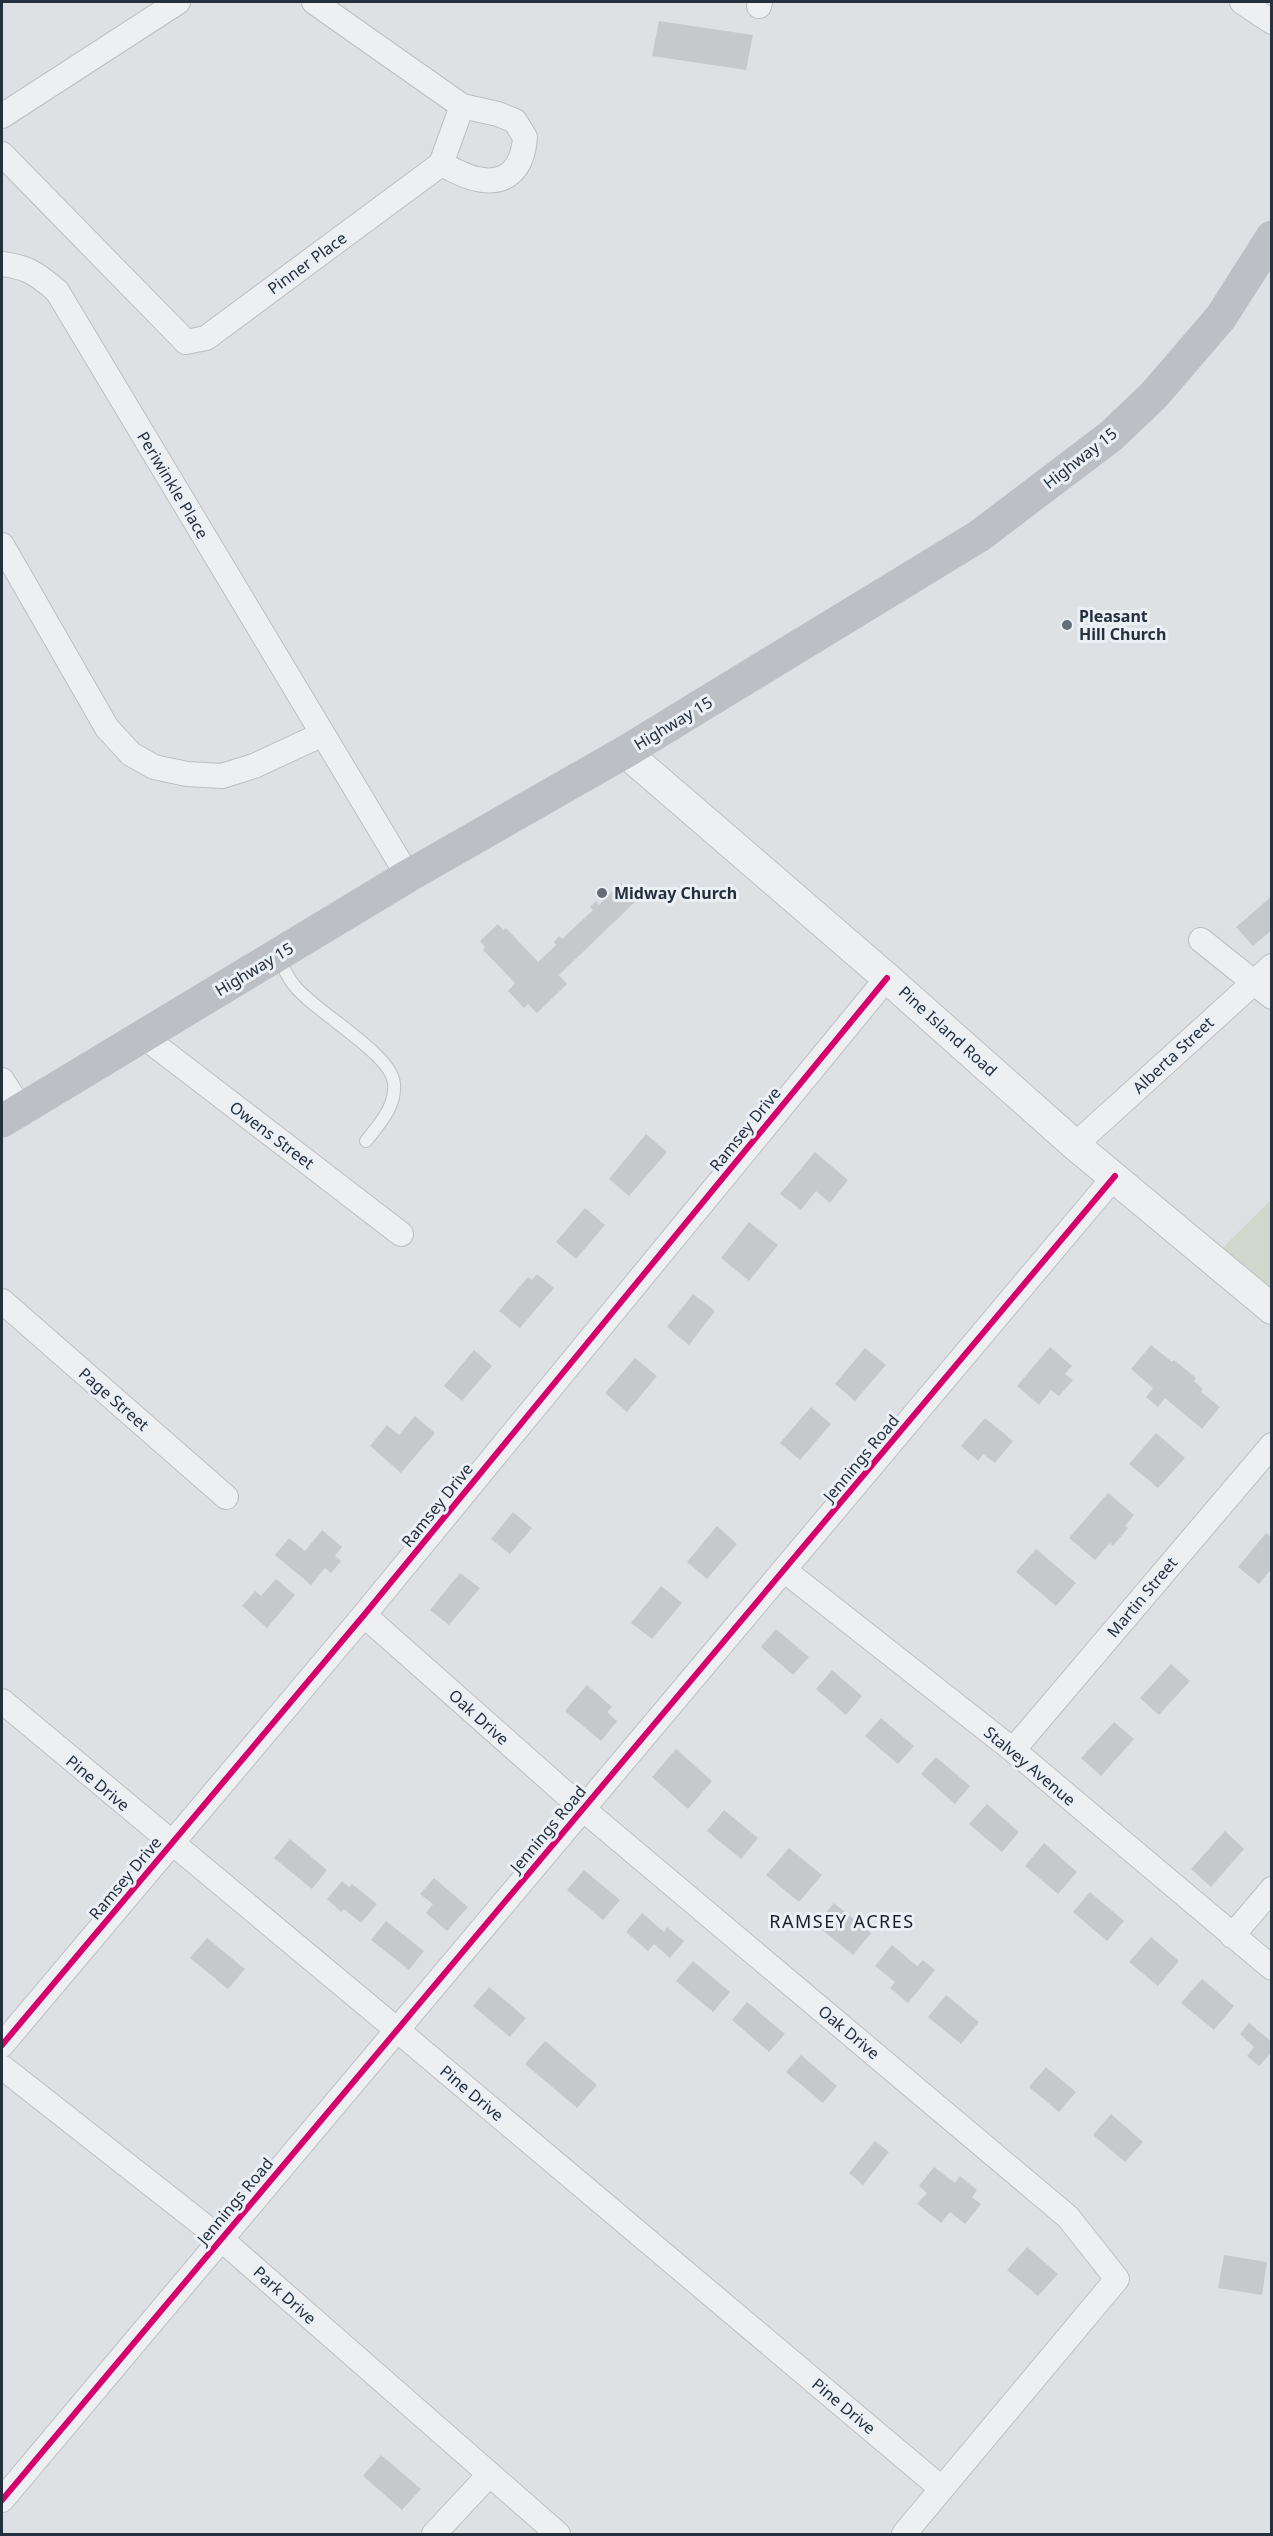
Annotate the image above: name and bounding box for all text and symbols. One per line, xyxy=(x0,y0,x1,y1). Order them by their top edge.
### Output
street label: Pinner Place xyxy=(263,227,351,299)
street label: Highway 15 xyxy=(1039,422,1121,494)
street label: Periwinkle Place xyxy=(132,427,214,543)
place label: Pleasant Hill Church xyxy=(1079,605,1166,645)
marker: Pleasant Hill Church xyxy=(1060,618,1074,632)
street label: Highway 15 xyxy=(630,691,716,755)
place label: Midway Church xyxy=(614,882,737,904)
marker: Midway Church xyxy=(595,886,609,900)
street label: Highway 15 xyxy=(211,937,297,1001)
street label: Pine Island Road xyxy=(894,981,1002,1081)
street label: Alberta Street xyxy=(1128,1012,1218,1098)
street label: Ramsey Drive xyxy=(704,1082,786,1176)
street label: Owens Street xyxy=(225,1096,319,1174)
street label: Page Street xyxy=(74,1362,154,1436)
street label: Jennings Road xyxy=(817,1410,904,1508)
street label: Ramsey Drive xyxy=(396,1458,478,1552)
street label: Martin Street xyxy=(1102,1552,1182,1642)
street label: Oak Drive xyxy=(444,1684,514,1750)
street label: Stalvey Avenue xyxy=(980,1721,1080,1811)
street label: Pine Drive xyxy=(62,1750,134,1816)
street label: Jennings Road xyxy=(504,1781,591,1879)
street label: Ramsey Drive xyxy=(84,1832,166,1924)
district label: RAMSEY ACRES xyxy=(769,1909,915,1933)
street label: Oak Drive xyxy=(814,2000,884,2064)
street label: Pine Drive xyxy=(436,2060,508,2126)
street label: Jennings Road xyxy=(191,2153,278,2251)
street label: Park Drive xyxy=(249,2261,321,2329)
street label: Pine Drive xyxy=(808,2373,880,2439)

